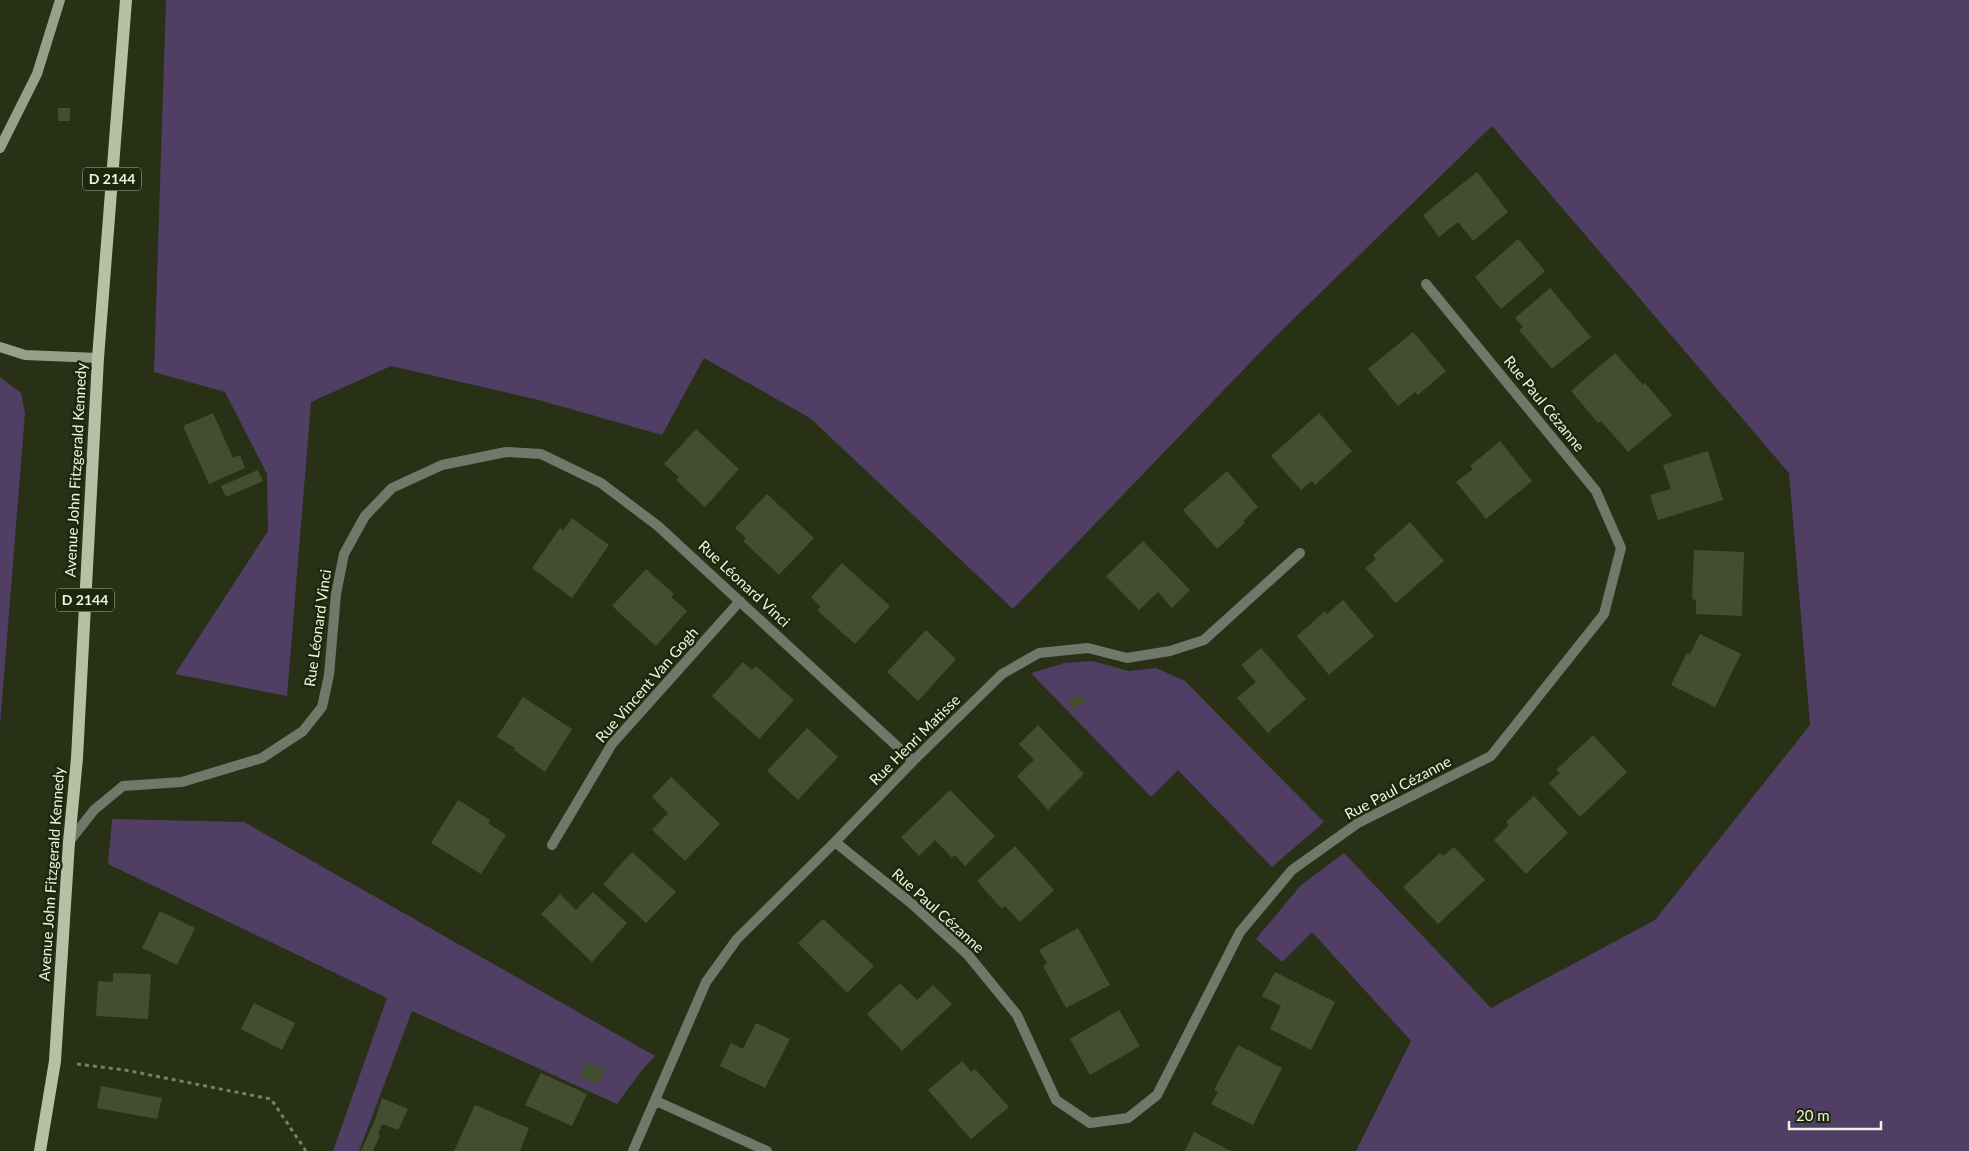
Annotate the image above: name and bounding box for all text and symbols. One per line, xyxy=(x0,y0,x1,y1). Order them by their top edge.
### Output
road number: D 2144 xyxy=(83,168,141,190)
street label: Rue Paul Cézanne xyxy=(1501,352,1589,455)
street label: Avenue John Fitzgerald Kennedy xyxy=(60,362,90,578)
street label: Rue Léonard Vinci xyxy=(695,536,794,630)
street label: Rue Léonard Vinci xyxy=(300,568,334,688)
road number: D 2144 xyxy=(56,588,114,612)
street label: Rue Vincent Van Gogh xyxy=(591,623,701,746)
street label: Rue Henri Matisse xyxy=(865,690,963,788)
street label: Rue Paul Cézanne xyxy=(1341,751,1454,823)
street label: Avenue John Fitzgerald Kennedy xyxy=(35,766,67,982)
street label: Rue Paul Cézanne xyxy=(889,864,989,956)
scale bar xyxy=(1789,1098,1882,1130)
text: 20 m xyxy=(1796,1106,1830,1124)

